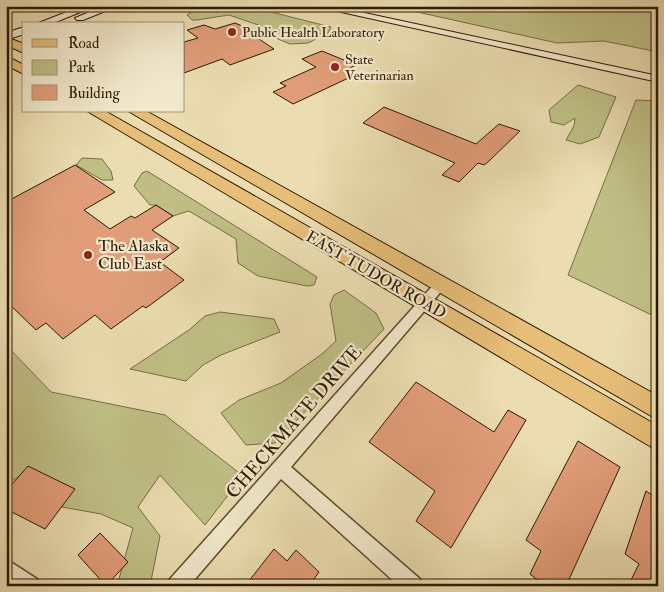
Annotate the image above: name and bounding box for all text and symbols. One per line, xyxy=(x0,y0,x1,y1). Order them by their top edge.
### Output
legend xyxy=(22,22,185,112)
place label: Public Health Laboratory xyxy=(242,24,385,42)
marker: Public Health Laboratory xyxy=(226,26,238,38)
text: Road xyxy=(68,34,100,53)
place label: State Veterinarian xyxy=(345,51,414,84)
text: Park xyxy=(68,58,95,77)
marker: State Veterinarian xyxy=(329,61,341,73)
text: Building xyxy=(68,84,120,103)
street label: EAST TUDOR ROAD xyxy=(302,227,450,323)
place label: The Alaska Club East xyxy=(98,236,169,274)
marker: The Alaska Club East xyxy=(82,249,94,261)
street label: CHECKMATE DRIVE xyxy=(221,340,367,504)

